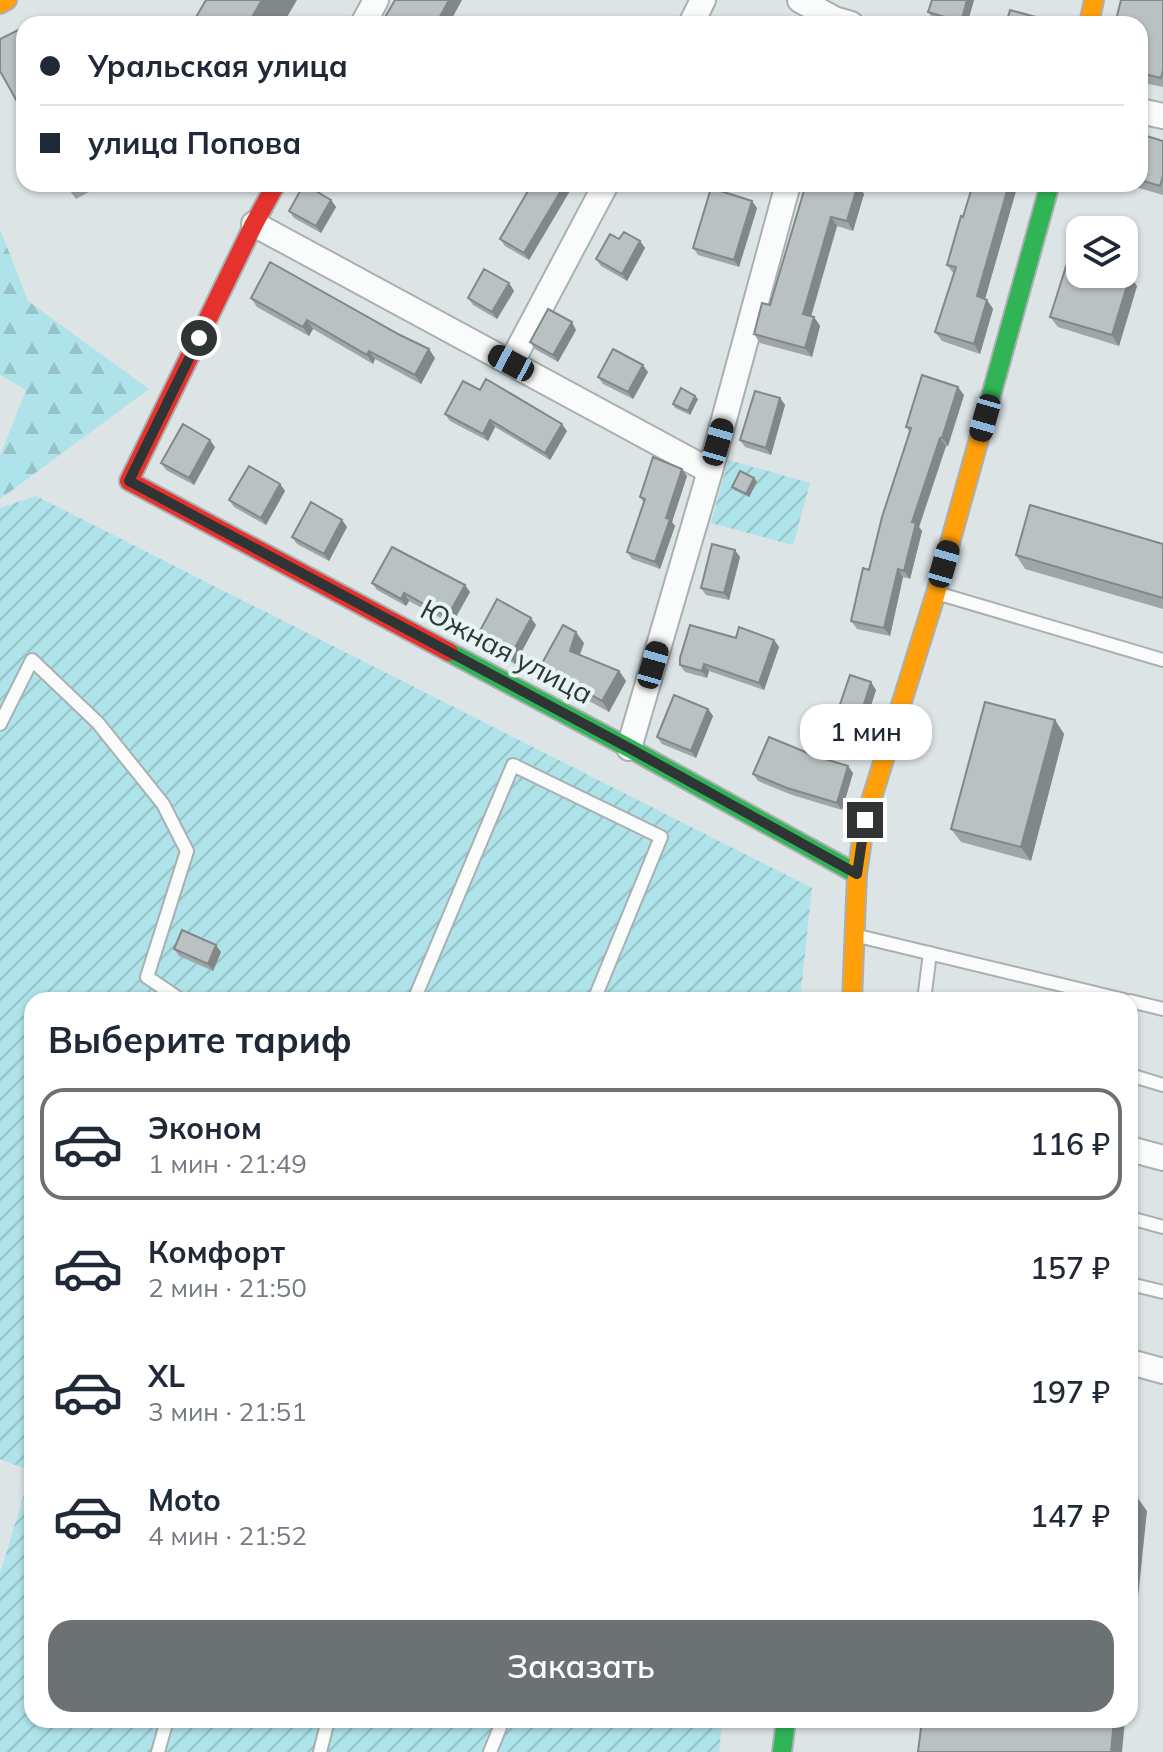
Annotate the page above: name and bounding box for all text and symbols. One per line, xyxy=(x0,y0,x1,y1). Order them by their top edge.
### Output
text: Уральская улица xyxy=(88,47,348,85)
text: улица Попова xyxy=(88,124,301,162)
map controls xyxy=(1066,216,1138,288)
button: layers xyxy=(1066,216,1138,288)
route start xyxy=(181,320,217,356)
car xyxy=(484,341,538,385)
car xyxy=(967,392,1003,444)
car xyxy=(700,416,736,468)
car xyxy=(926,538,962,590)
street label: Южная улица xyxy=(415,591,599,711)
car xyxy=(635,639,671,691)
callout: 1 мин xyxy=(799,704,931,760)
text: 1 мин xyxy=(830,715,902,748)
route end xyxy=(847,802,883,838)
text: Выберите тариф xyxy=(48,1017,352,1062)
icon: car xyxy=(52,1108,124,1180)
text: Эконом xyxy=(148,1109,262,1147)
text: 116 ₽ xyxy=(1030,1125,1110,1163)
text: 1 мин · 21:49 xyxy=(148,1147,307,1180)
icon: car xyxy=(52,1232,124,1304)
text: Комфорт xyxy=(148,1233,285,1271)
text: 157 ₽ xyxy=(1030,1249,1110,1287)
text: 2 мин · 21:50 xyxy=(148,1271,307,1304)
icon: car xyxy=(52,1356,124,1428)
text: XL xyxy=(148,1357,185,1395)
text: 197 ₽ xyxy=(1030,1373,1110,1411)
text: 3 мин · 21:51 xyxy=(148,1395,307,1428)
icon: car xyxy=(52,1480,124,1552)
text: Moto xyxy=(148,1481,221,1519)
text: 147 ₽ xyxy=(1030,1497,1110,1535)
text: 4 мин · 21:52 xyxy=(148,1519,307,1552)
button: Заказать xyxy=(48,1620,1114,1712)

